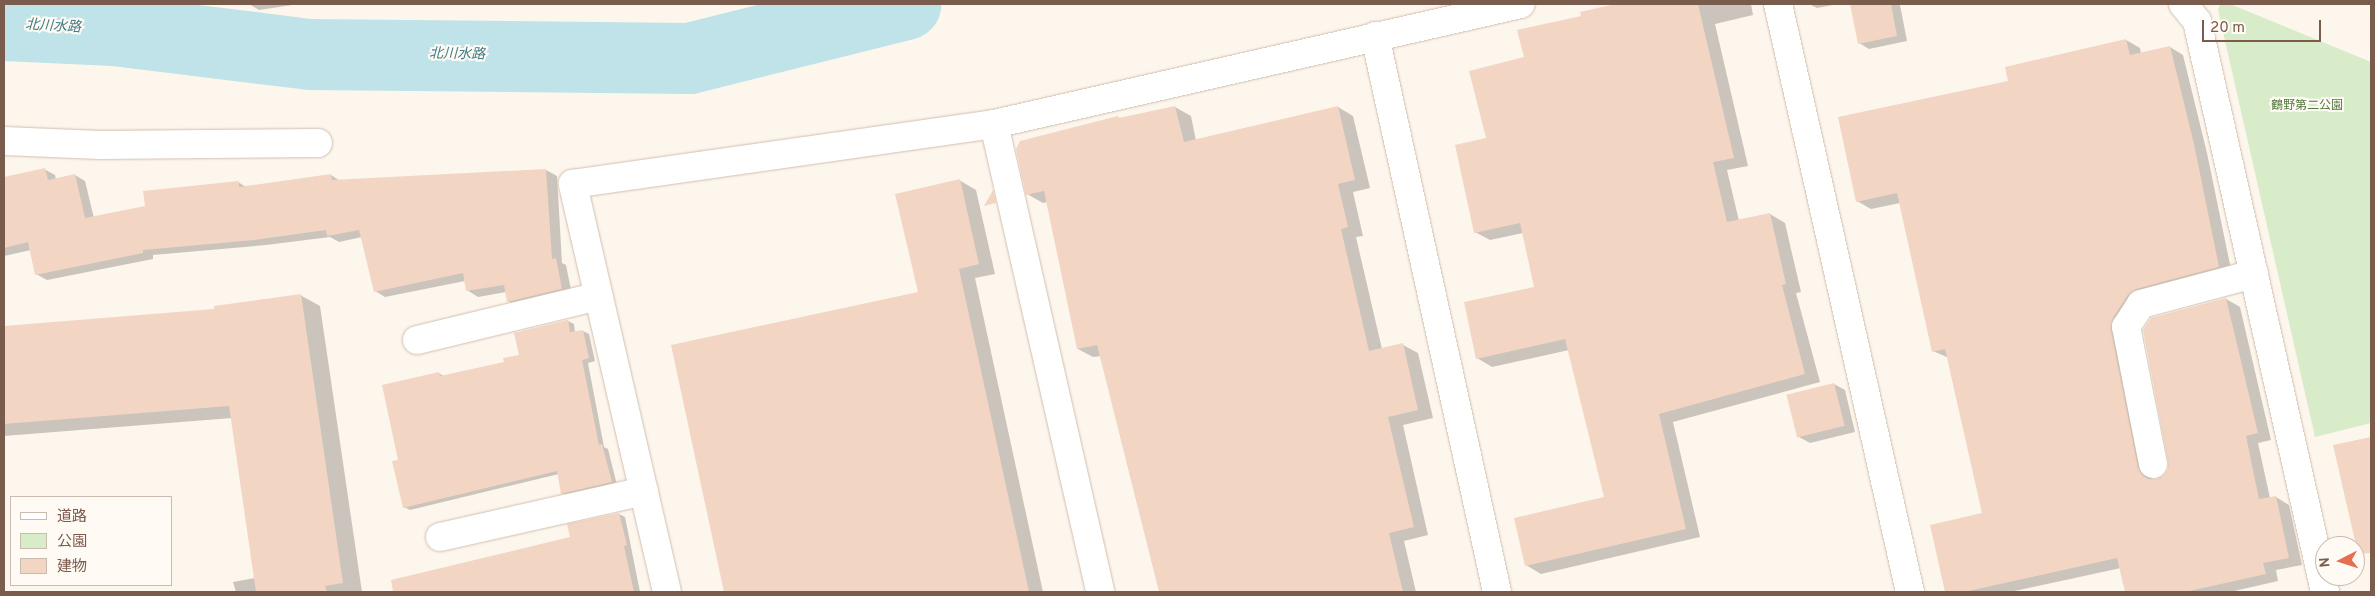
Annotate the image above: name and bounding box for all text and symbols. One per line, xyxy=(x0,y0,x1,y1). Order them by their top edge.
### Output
scale bar xyxy=(2205,10,2324,42)
water label: 北川水路 xyxy=(25,17,81,37)
text: 20 m xyxy=(2210,19,2245,38)
water label: 北川水路 xyxy=(429,46,485,64)
park label: 鶴野第二公園 xyxy=(2271,100,2343,114)
legend xyxy=(10,496,172,586)
text: 道路 xyxy=(57,508,87,527)
text: 公園 xyxy=(57,533,87,552)
north arrow xyxy=(2315,536,2365,586)
text: N xyxy=(2317,557,2334,568)
text: 建物 xyxy=(57,558,87,577)

